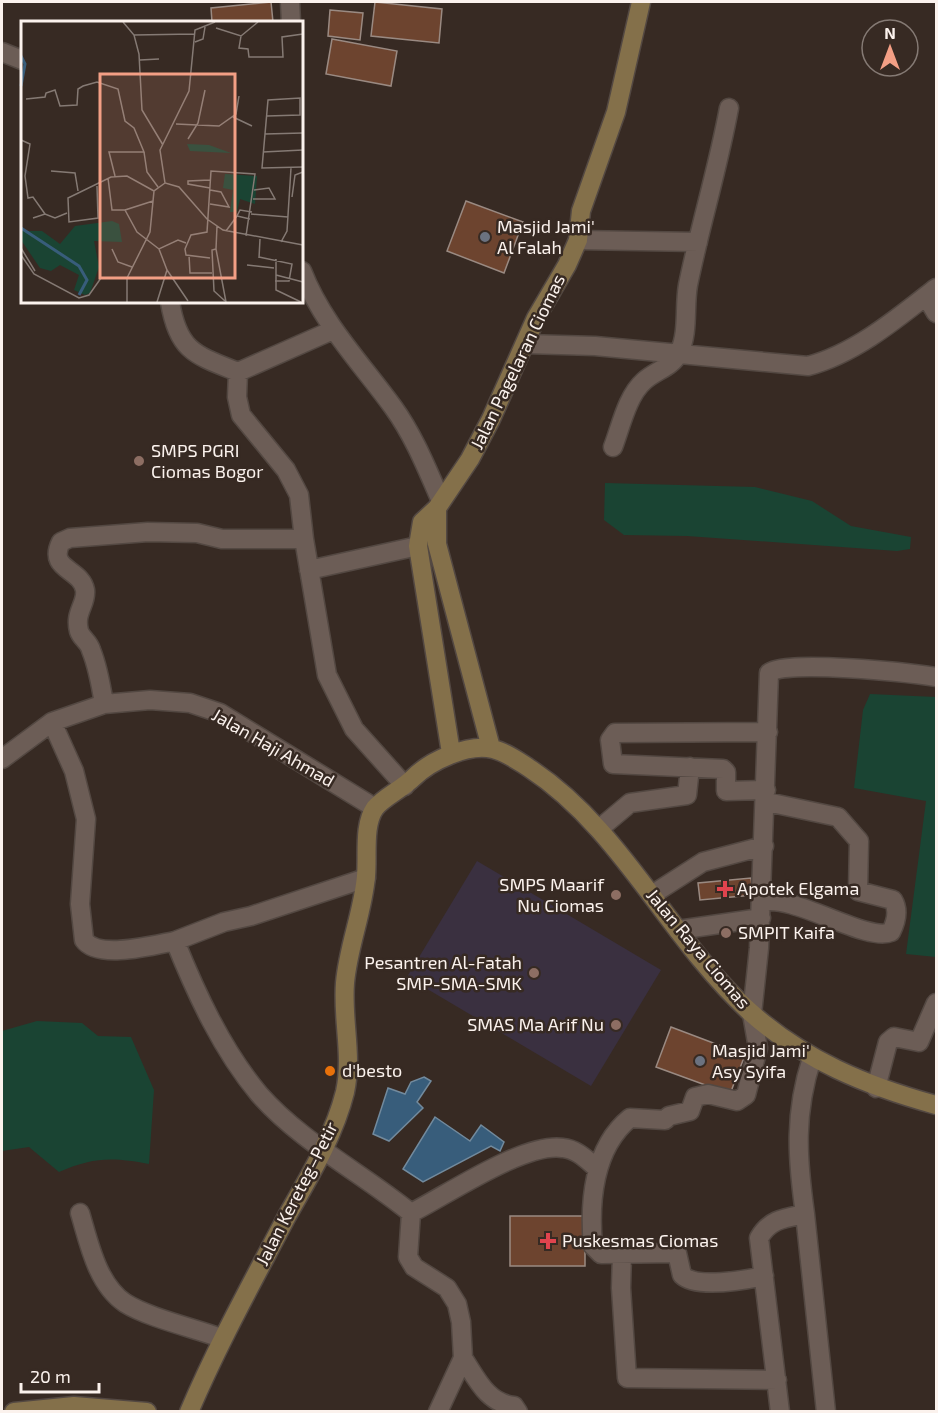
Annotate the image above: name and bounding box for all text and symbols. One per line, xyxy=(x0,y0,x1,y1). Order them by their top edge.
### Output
north arrow xyxy=(860,18,920,78)
inset map xyxy=(21,21,303,303)
text: N xyxy=(884,23,896,42)
place label: Masjid Jami' Al Falah xyxy=(497,215,595,258)
marker: Masjid Jami' Al Falah xyxy=(478,230,492,244)
street label: Jalan Pagelaran Ciomas xyxy=(465,270,569,453)
place label: SMPS PGRI Ciomas Bogor xyxy=(151,439,264,482)
marker: SMPS PGRI Ciomas Bogor xyxy=(132,454,146,468)
street label: Jalan Haji Ahmad xyxy=(208,703,339,791)
place label: SMPS Maarif Nu Ciomas xyxy=(499,873,605,916)
place label: Apotek Elgama xyxy=(737,877,859,899)
marker: Apotek Elgama xyxy=(718,882,732,896)
street label: Jalan Raya Ciomas xyxy=(642,884,755,1013)
marker: SMPS Maarif Nu Ciomas xyxy=(609,888,623,902)
place label: SMPIT Kaifa xyxy=(738,921,835,943)
marker: SMPIT Kaifa xyxy=(719,926,733,940)
place label: Pesantren Al-Fatah SMP-SMA-SMK xyxy=(364,951,522,994)
marker: Pesantren Al-Fatah SMP-SMA-SMK xyxy=(527,966,541,980)
place label: SMAS Ma Arif Nu xyxy=(467,1013,604,1035)
marker: SMAS Ma Arif Nu xyxy=(609,1018,623,1032)
place label: Masjid Jami' Asy Syifa xyxy=(712,1039,810,1082)
marker: Masjid Jami' Asy Syifa xyxy=(693,1054,707,1068)
place label: d'besto xyxy=(342,1059,402,1081)
marker: d'besto xyxy=(323,1064,337,1078)
street label: Jalan Kereteg–Petir xyxy=(250,1118,342,1269)
place label: Puskesmas Ciomas xyxy=(562,1229,718,1251)
marker: Puskesmas Ciomas xyxy=(539,1232,557,1250)
scale bar xyxy=(21,1356,99,1394)
text: 20 m xyxy=(30,1365,71,1387)

